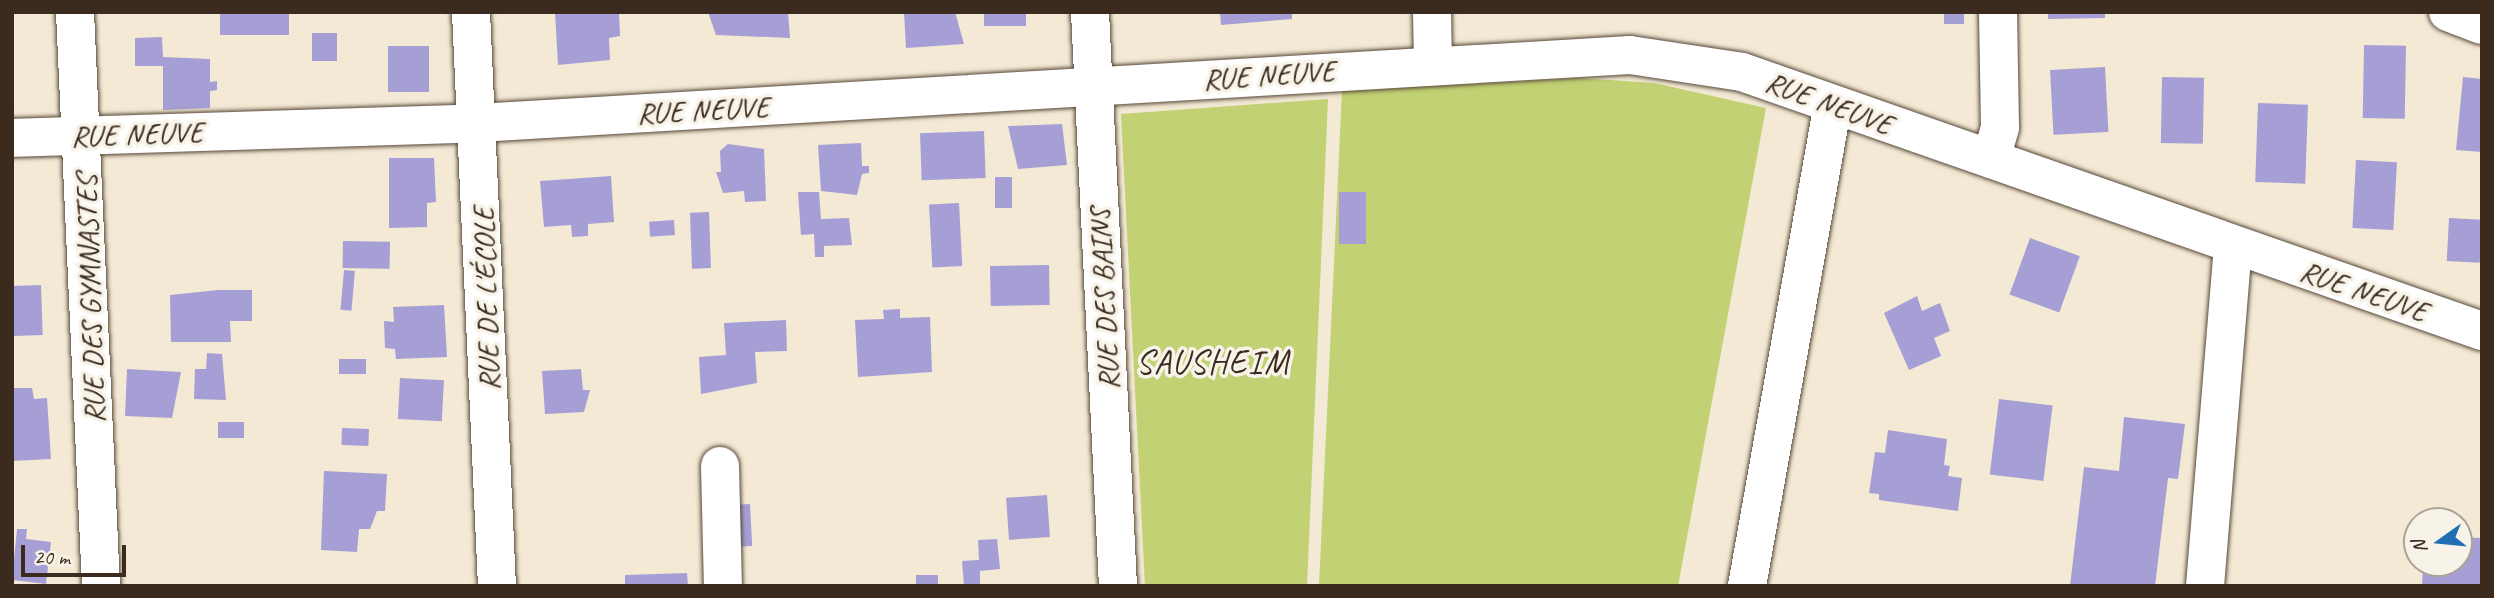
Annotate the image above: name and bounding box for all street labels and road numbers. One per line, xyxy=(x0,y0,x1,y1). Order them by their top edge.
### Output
street label: RUE NEUVE xyxy=(1202,52,1336,98)
street label: RUE NEUVE xyxy=(1761,63,1897,143)
street label: RUE NEUVE xyxy=(636,89,770,131)
street label: RUE NEUVE xyxy=(70,114,204,154)
street label: RUE DES GYMNASTES xyxy=(68,174,112,424)
street label: RUE DE L'ÉCOLE xyxy=(465,207,507,391)
street label: RUE DES BAINS xyxy=(1081,207,1127,391)
street label: RUE NEUVE xyxy=(2296,252,2432,330)

